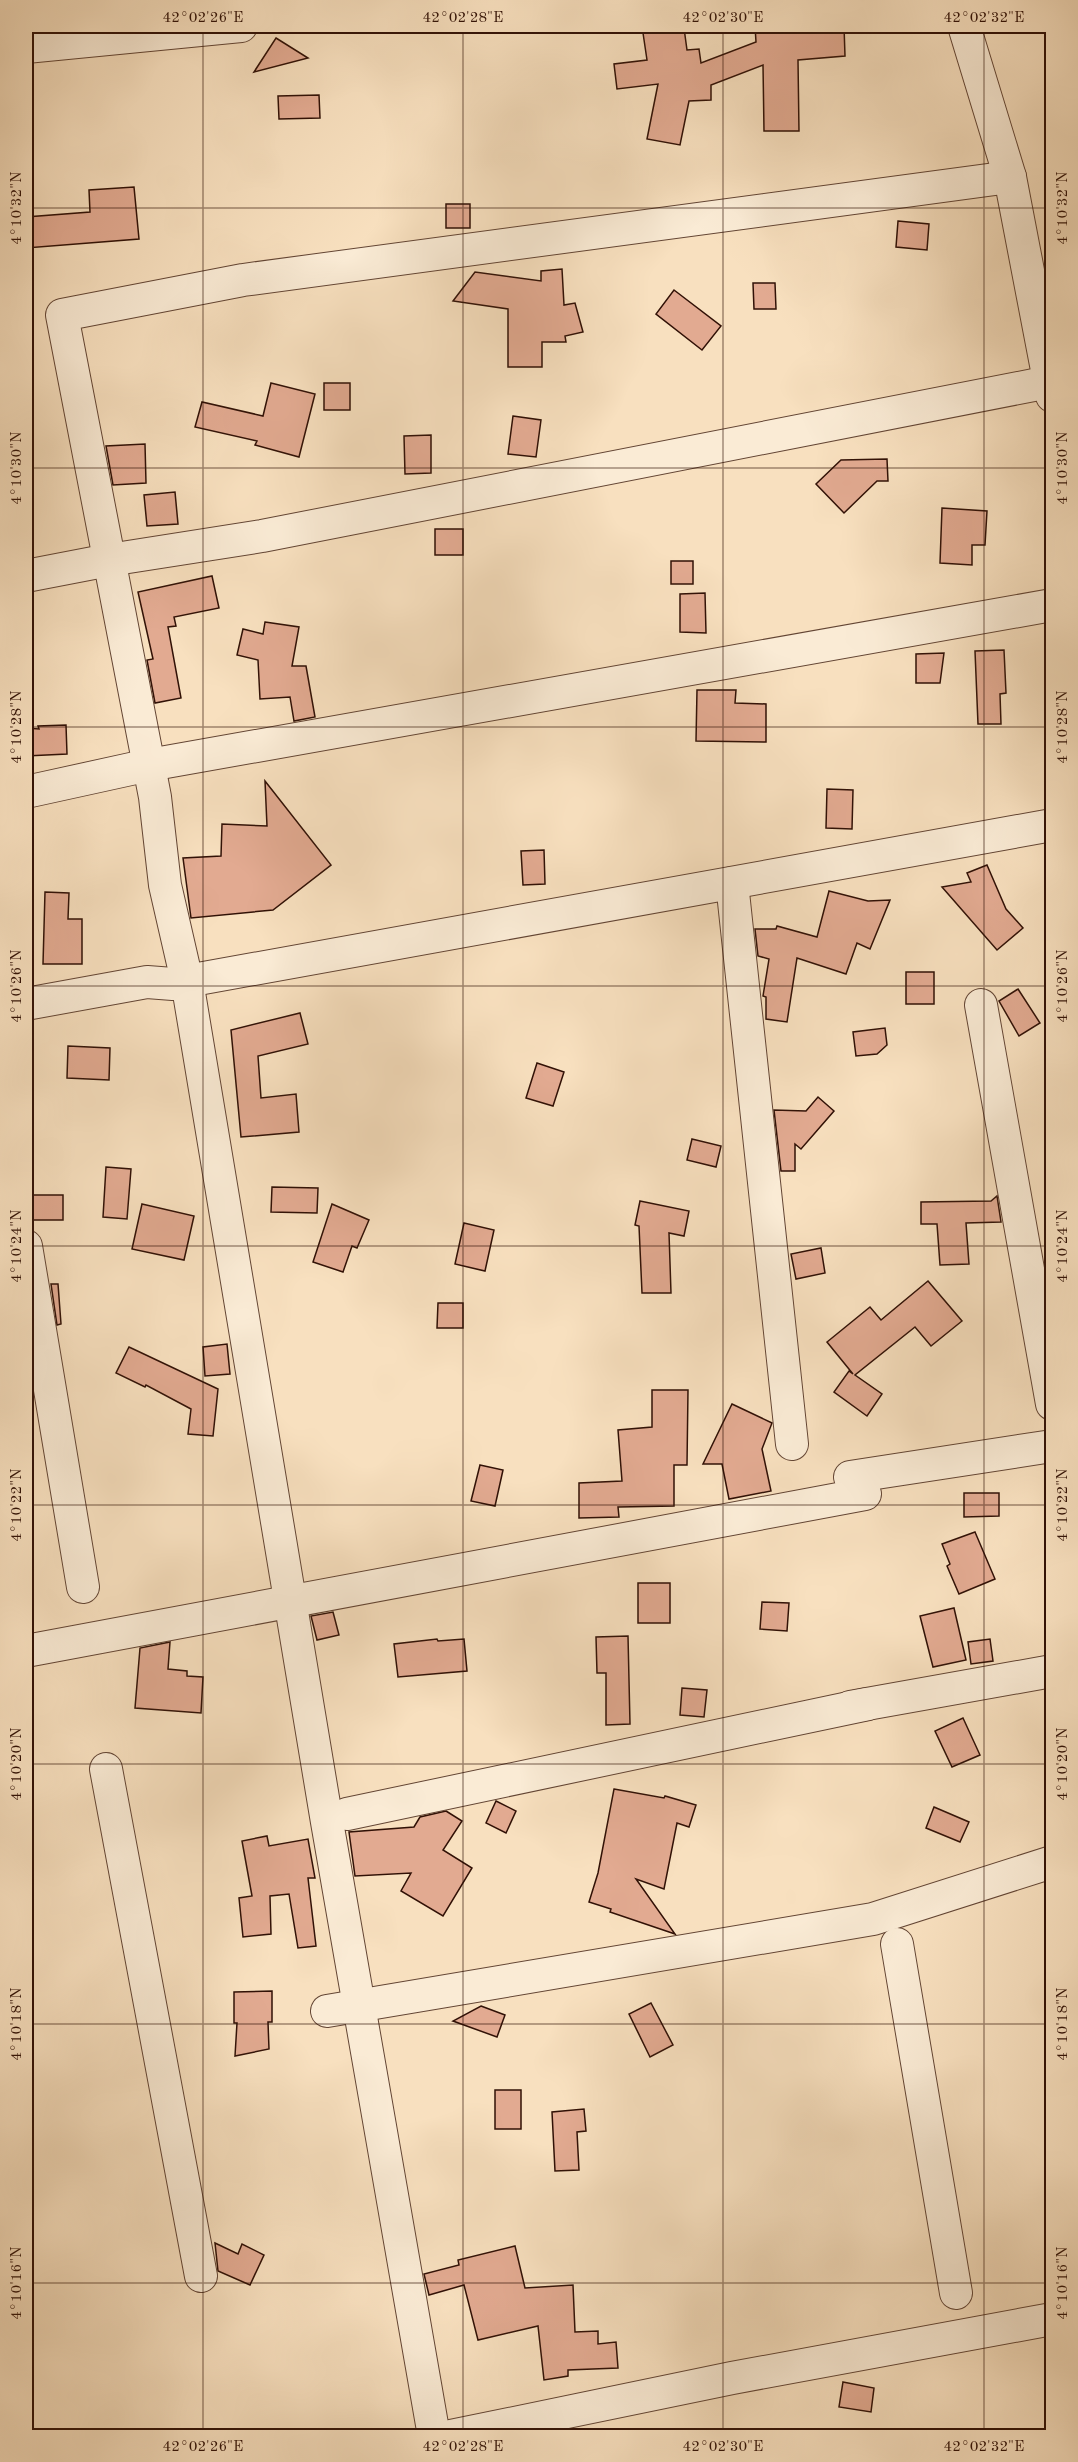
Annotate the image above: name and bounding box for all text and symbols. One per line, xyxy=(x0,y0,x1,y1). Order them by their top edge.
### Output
text: 42°02'26"E xyxy=(163,11,243,26)
text: 42°02'28"E xyxy=(423,11,503,26)
text: 42°02'30"E xyxy=(683,11,763,26)
text: 42°02'32"E xyxy=(944,11,1024,26)
text: 4°10'32"N xyxy=(10,171,25,245)
text: 4°10'32"N xyxy=(1056,171,1071,245)
text: 4°10'30"N xyxy=(10,431,25,505)
text: 4°10'30"N xyxy=(1056,431,1071,505)
text: 4°10'28"N xyxy=(10,690,25,764)
text: 4°10'28"N xyxy=(1056,690,1071,764)
text: 4°10'26"N xyxy=(10,949,25,1023)
text: 4°10'26"N xyxy=(1056,949,1071,1023)
text: 4°10'24"N xyxy=(10,1209,25,1283)
text: 4°10'24"N xyxy=(1056,1209,1071,1283)
text: 4°10'22"N xyxy=(10,1468,25,1542)
text: 4°10'22"N xyxy=(1056,1468,1071,1542)
text: 4°10'20"N xyxy=(10,1727,25,1801)
text: 4°10'20"N xyxy=(1056,1727,1071,1801)
text: 4°10'18"N xyxy=(10,1987,25,2061)
text: 4°10'18"N xyxy=(1056,1987,1071,2061)
text: 4°10'16"N xyxy=(10,2246,25,2320)
text: 4°10'16"N xyxy=(1056,2246,1071,2320)
text: 42°02'26"E xyxy=(163,2440,243,2455)
text: 42°02'28"E xyxy=(423,2440,503,2455)
text: 42°02'30"E xyxy=(683,2440,763,2455)
text: 42°02'32"E xyxy=(944,2440,1024,2455)

